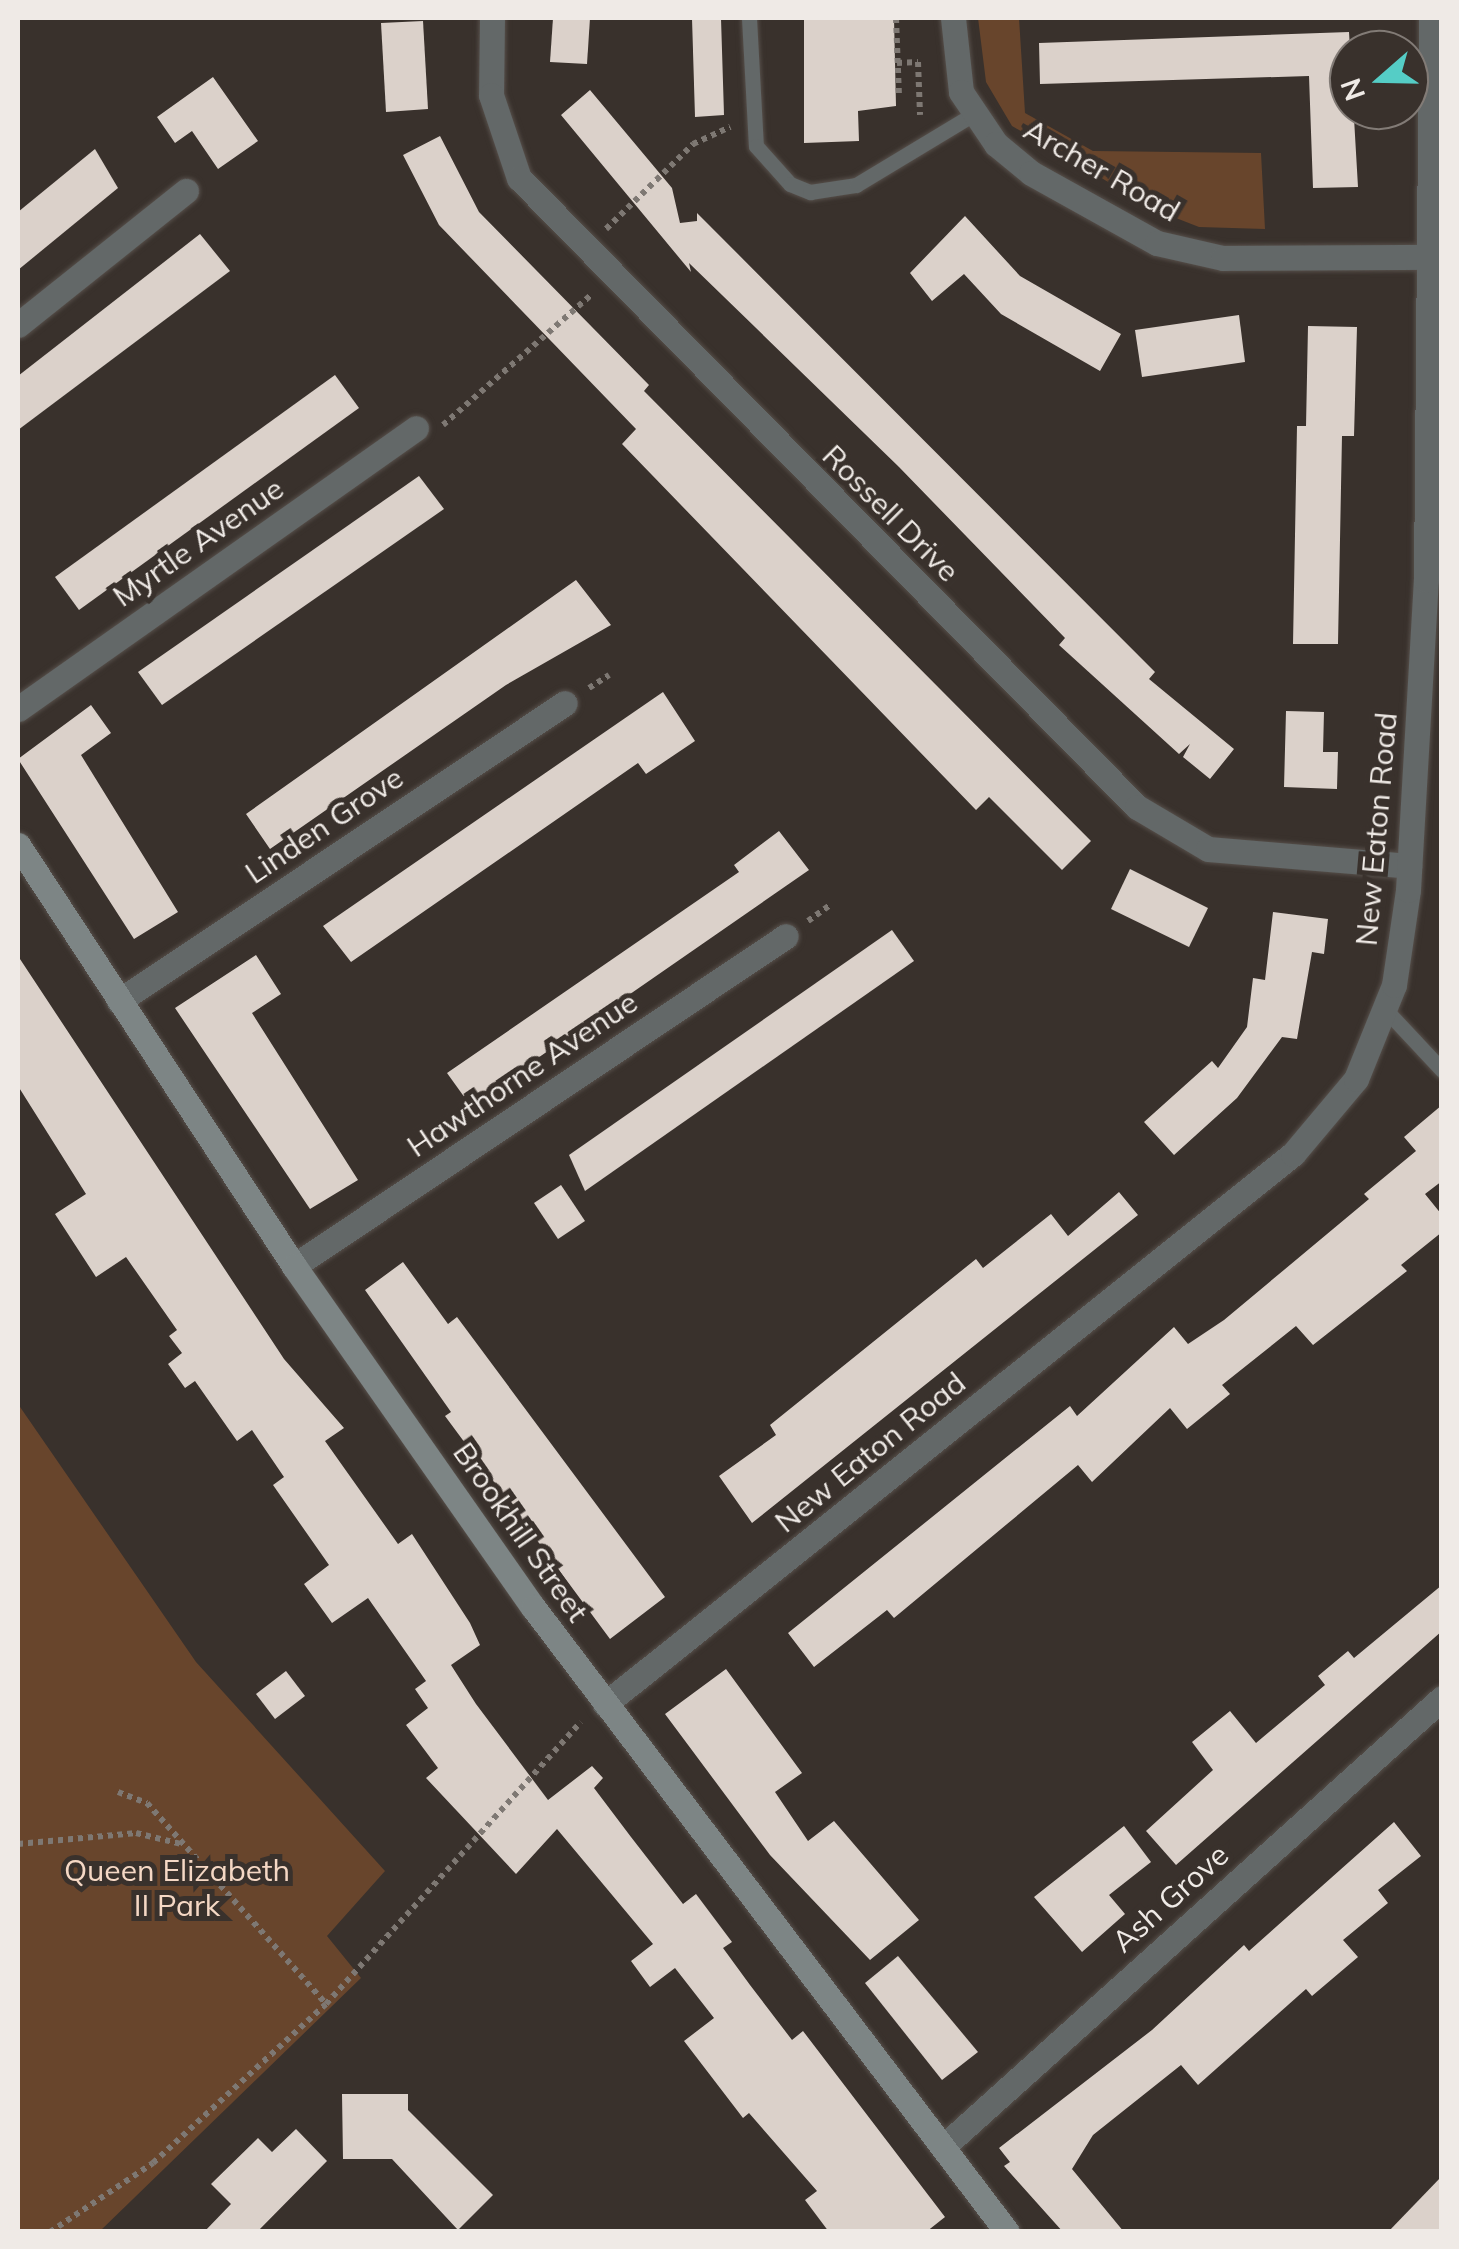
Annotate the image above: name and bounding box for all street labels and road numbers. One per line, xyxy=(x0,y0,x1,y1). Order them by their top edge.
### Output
street label: Archer Road xyxy=(1018,111,1186,229)
street label: Rossell Drive xyxy=(815,437,967,589)
street label: Myrtle Avenue xyxy=(106,470,290,614)
street label: New Eaton Road xyxy=(1348,711,1404,947)
street label: Linden Grove xyxy=(238,759,410,891)
street label: Hawthorne Avenue xyxy=(400,984,644,1164)
street label: New Eaton Road xyxy=(768,1364,972,1540)
street label: Brookhill Street xyxy=(446,1435,596,1629)
street label: Ash Grove xyxy=(1105,1837,1235,1959)

